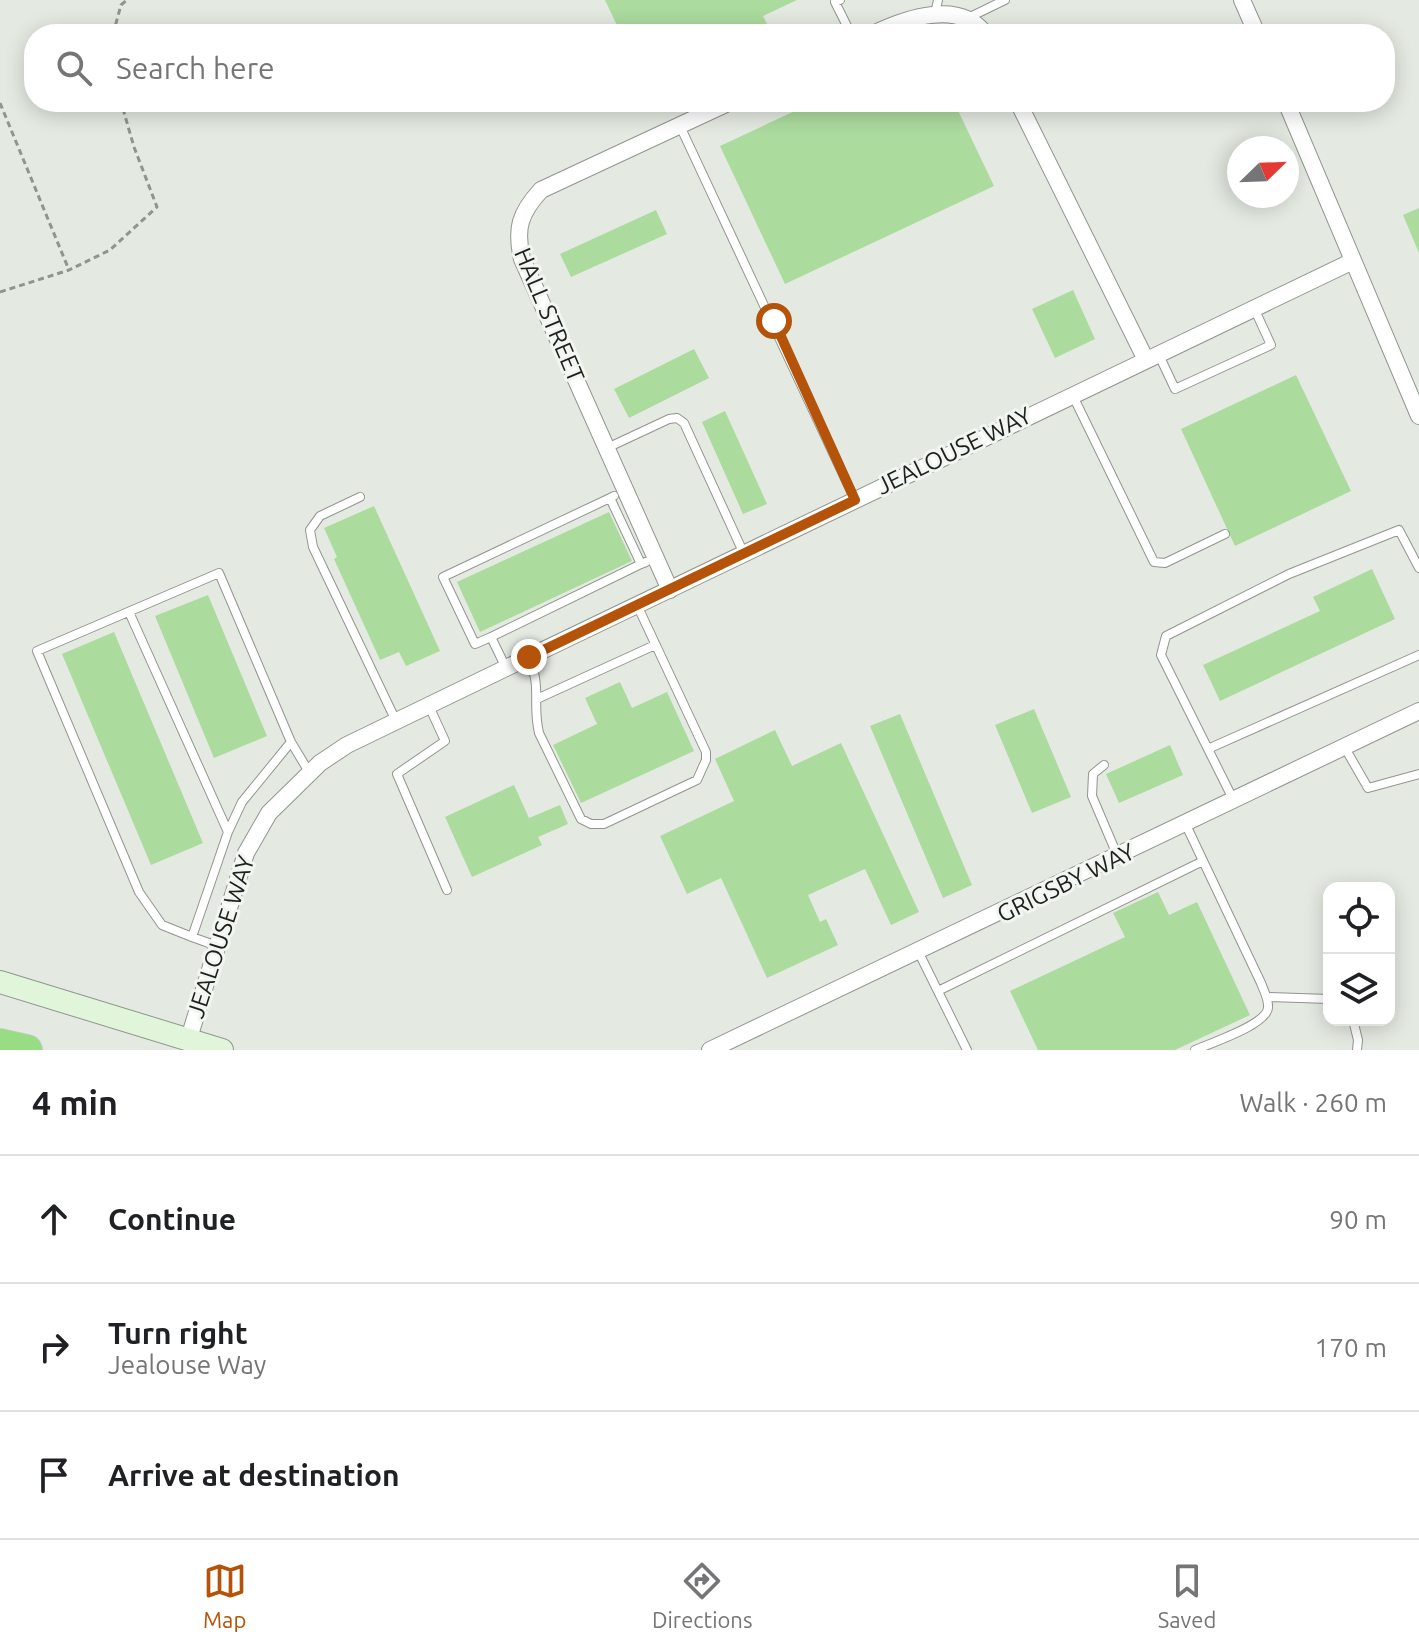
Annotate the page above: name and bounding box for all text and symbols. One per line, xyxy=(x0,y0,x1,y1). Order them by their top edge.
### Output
search box xyxy=(24,24,1395,112)
icon: search xyxy=(52,46,96,90)
text: Search here xyxy=(116,51,275,85)
north arrow xyxy=(1227,136,1299,208)
street label: HALL STREET xyxy=(509,244,590,386)
route start xyxy=(756,303,792,339)
street label: JEALOUSE WAY xyxy=(872,401,1036,500)
route end xyxy=(511,639,547,675)
street label: GRIGSBY WAY xyxy=(993,838,1139,927)
street label: JEALOUSE WAY xyxy=(182,852,259,1021)
map controls xyxy=(1323,882,1395,1026)
button: locate xyxy=(1323,882,1395,954)
button: layers xyxy=(1323,954,1395,1026)
text: 4 min xyxy=(32,1083,118,1121)
text: Walk · 260 m xyxy=(1239,1088,1387,1117)
icon: ahead xyxy=(32,1197,76,1241)
text: Continue xyxy=(108,1202,236,1236)
text: 90 m xyxy=(1329,1205,1387,1234)
text: Turn right xyxy=(108,1316,248,1350)
icon: right xyxy=(32,1325,76,1369)
text: 170 m xyxy=(1315,1333,1387,1362)
text: Jealouse Way xyxy=(108,1350,266,1379)
icon: arrive xyxy=(32,1453,76,1497)
text: Arrive at destination xyxy=(108,1458,400,1492)
tab: Map xyxy=(203,1559,247,1632)
tab: Directions xyxy=(652,1559,752,1632)
tab: Saved xyxy=(1158,1559,1216,1632)

